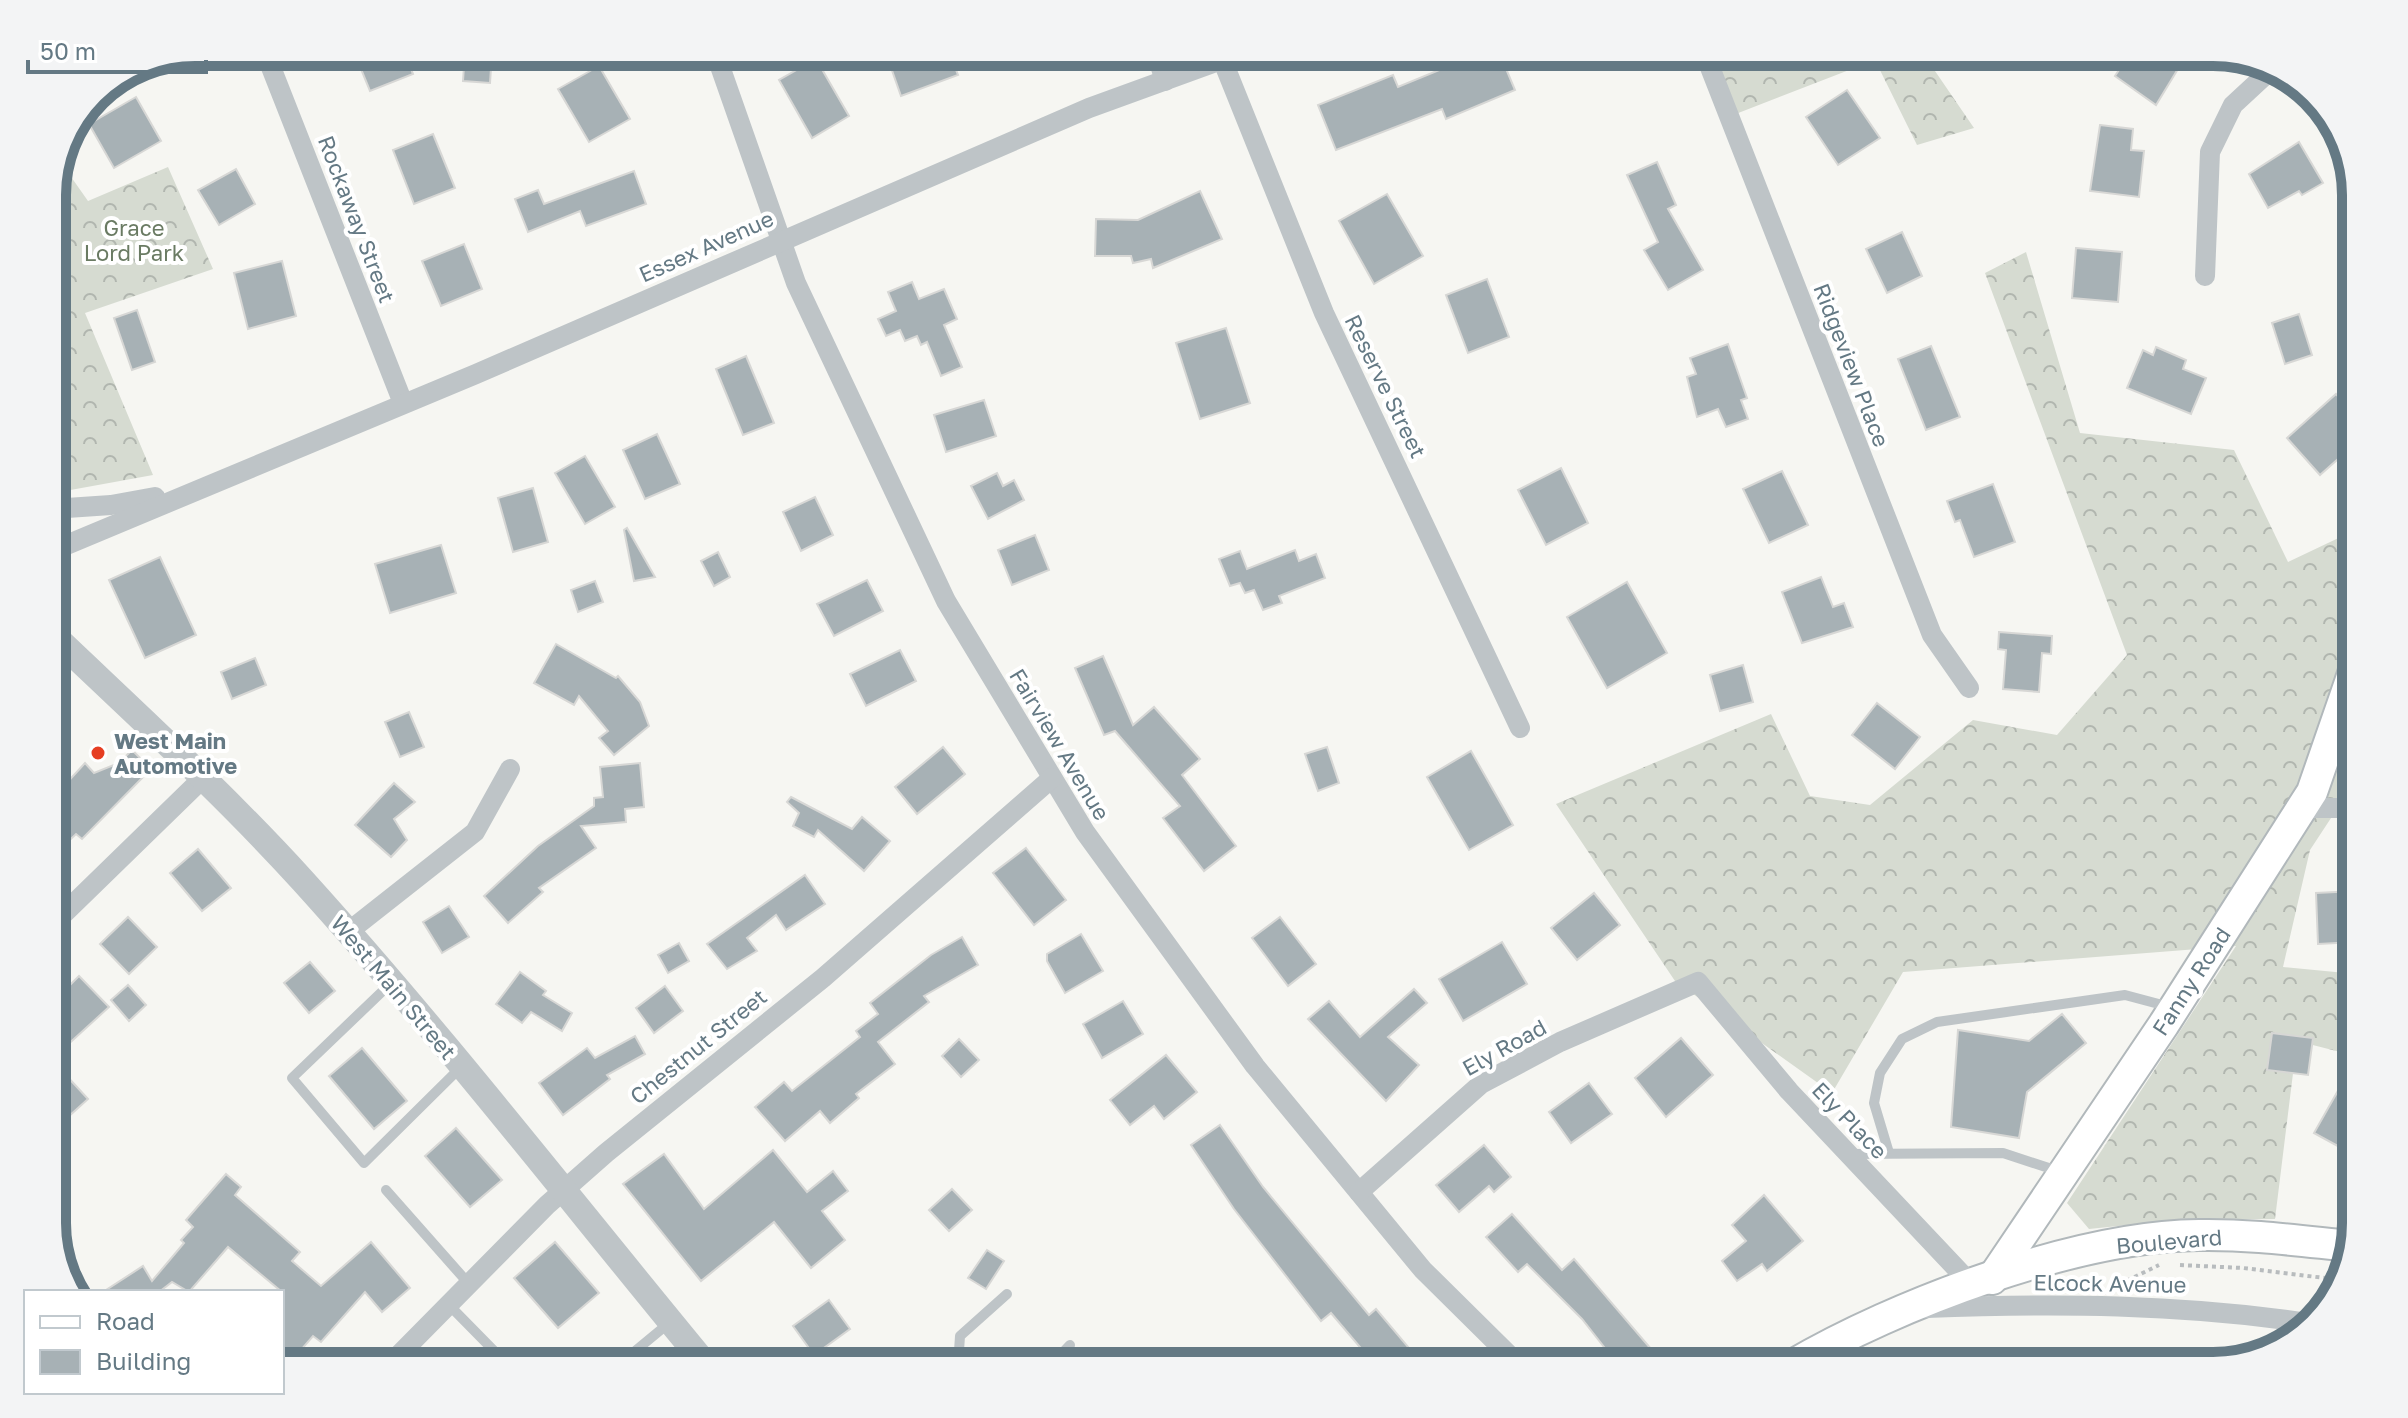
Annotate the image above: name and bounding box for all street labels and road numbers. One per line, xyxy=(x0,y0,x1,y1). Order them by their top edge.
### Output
street label: Rockaway Street xyxy=(313,132,401,306)
street label: Essex Avenue xyxy=(635,204,777,288)
street label: Ridgeview Place xyxy=(1808,279,1896,451)
street label: Reserve Street xyxy=(1340,310,1432,462)
street label: Fairview Avenue xyxy=(1004,663,1116,825)
street label: West Main Street xyxy=(326,909,462,1065)
street label: Fanny Road xyxy=(2146,922,2236,1040)
street label: Chestnut Street xyxy=(624,983,772,1109)
street label: Ely Road xyxy=(1457,1013,1551,1081)
street label: Ely Place xyxy=(1807,1076,1893,1164)
street label: Boulevard xyxy=(2115,1223,2223,1259)
street label: Elcock Avenue xyxy=(2033,1268,2187,1298)

